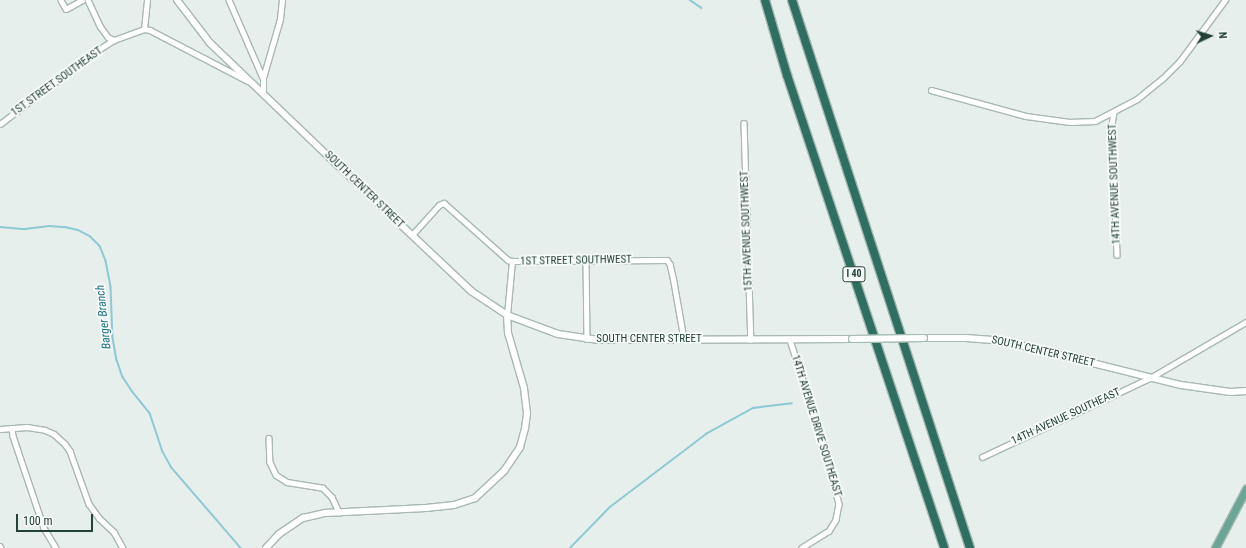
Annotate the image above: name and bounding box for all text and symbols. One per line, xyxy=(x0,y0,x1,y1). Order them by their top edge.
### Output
north arrow xyxy=(1190,16,1230,56)
text: N xyxy=(1216,31,1229,39)
street label: 1ST STREET SOUTHEAST xyxy=(9,44,105,120)
street label: 14TH AVENUE SOUTHWEST xyxy=(1106,123,1124,245)
street label: SOUTH CENTER STREET xyxy=(321,149,407,231)
street label: 15TH AVENUE SOUTHWEST xyxy=(738,170,756,292)
street label: 1ST STREET SOUTHWEST xyxy=(520,253,632,269)
road number: I 40 xyxy=(842,266,866,282)
water label: Barger Branch xyxy=(93,284,115,350)
street label: SOUTH CENTER STREET xyxy=(596,332,702,346)
street label: SOUTH CENTER STREET xyxy=(990,334,1096,370)
street label: 14TH AVENUE DRIVE SOUTHEAST xyxy=(788,353,844,499)
street label: 14TH AVENUE SOUTHEAST xyxy=(1009,386,1123,448)
scale bar xyxy=(18,506,95,532)
text: 100 m xyxy=(23,514,53,528)

